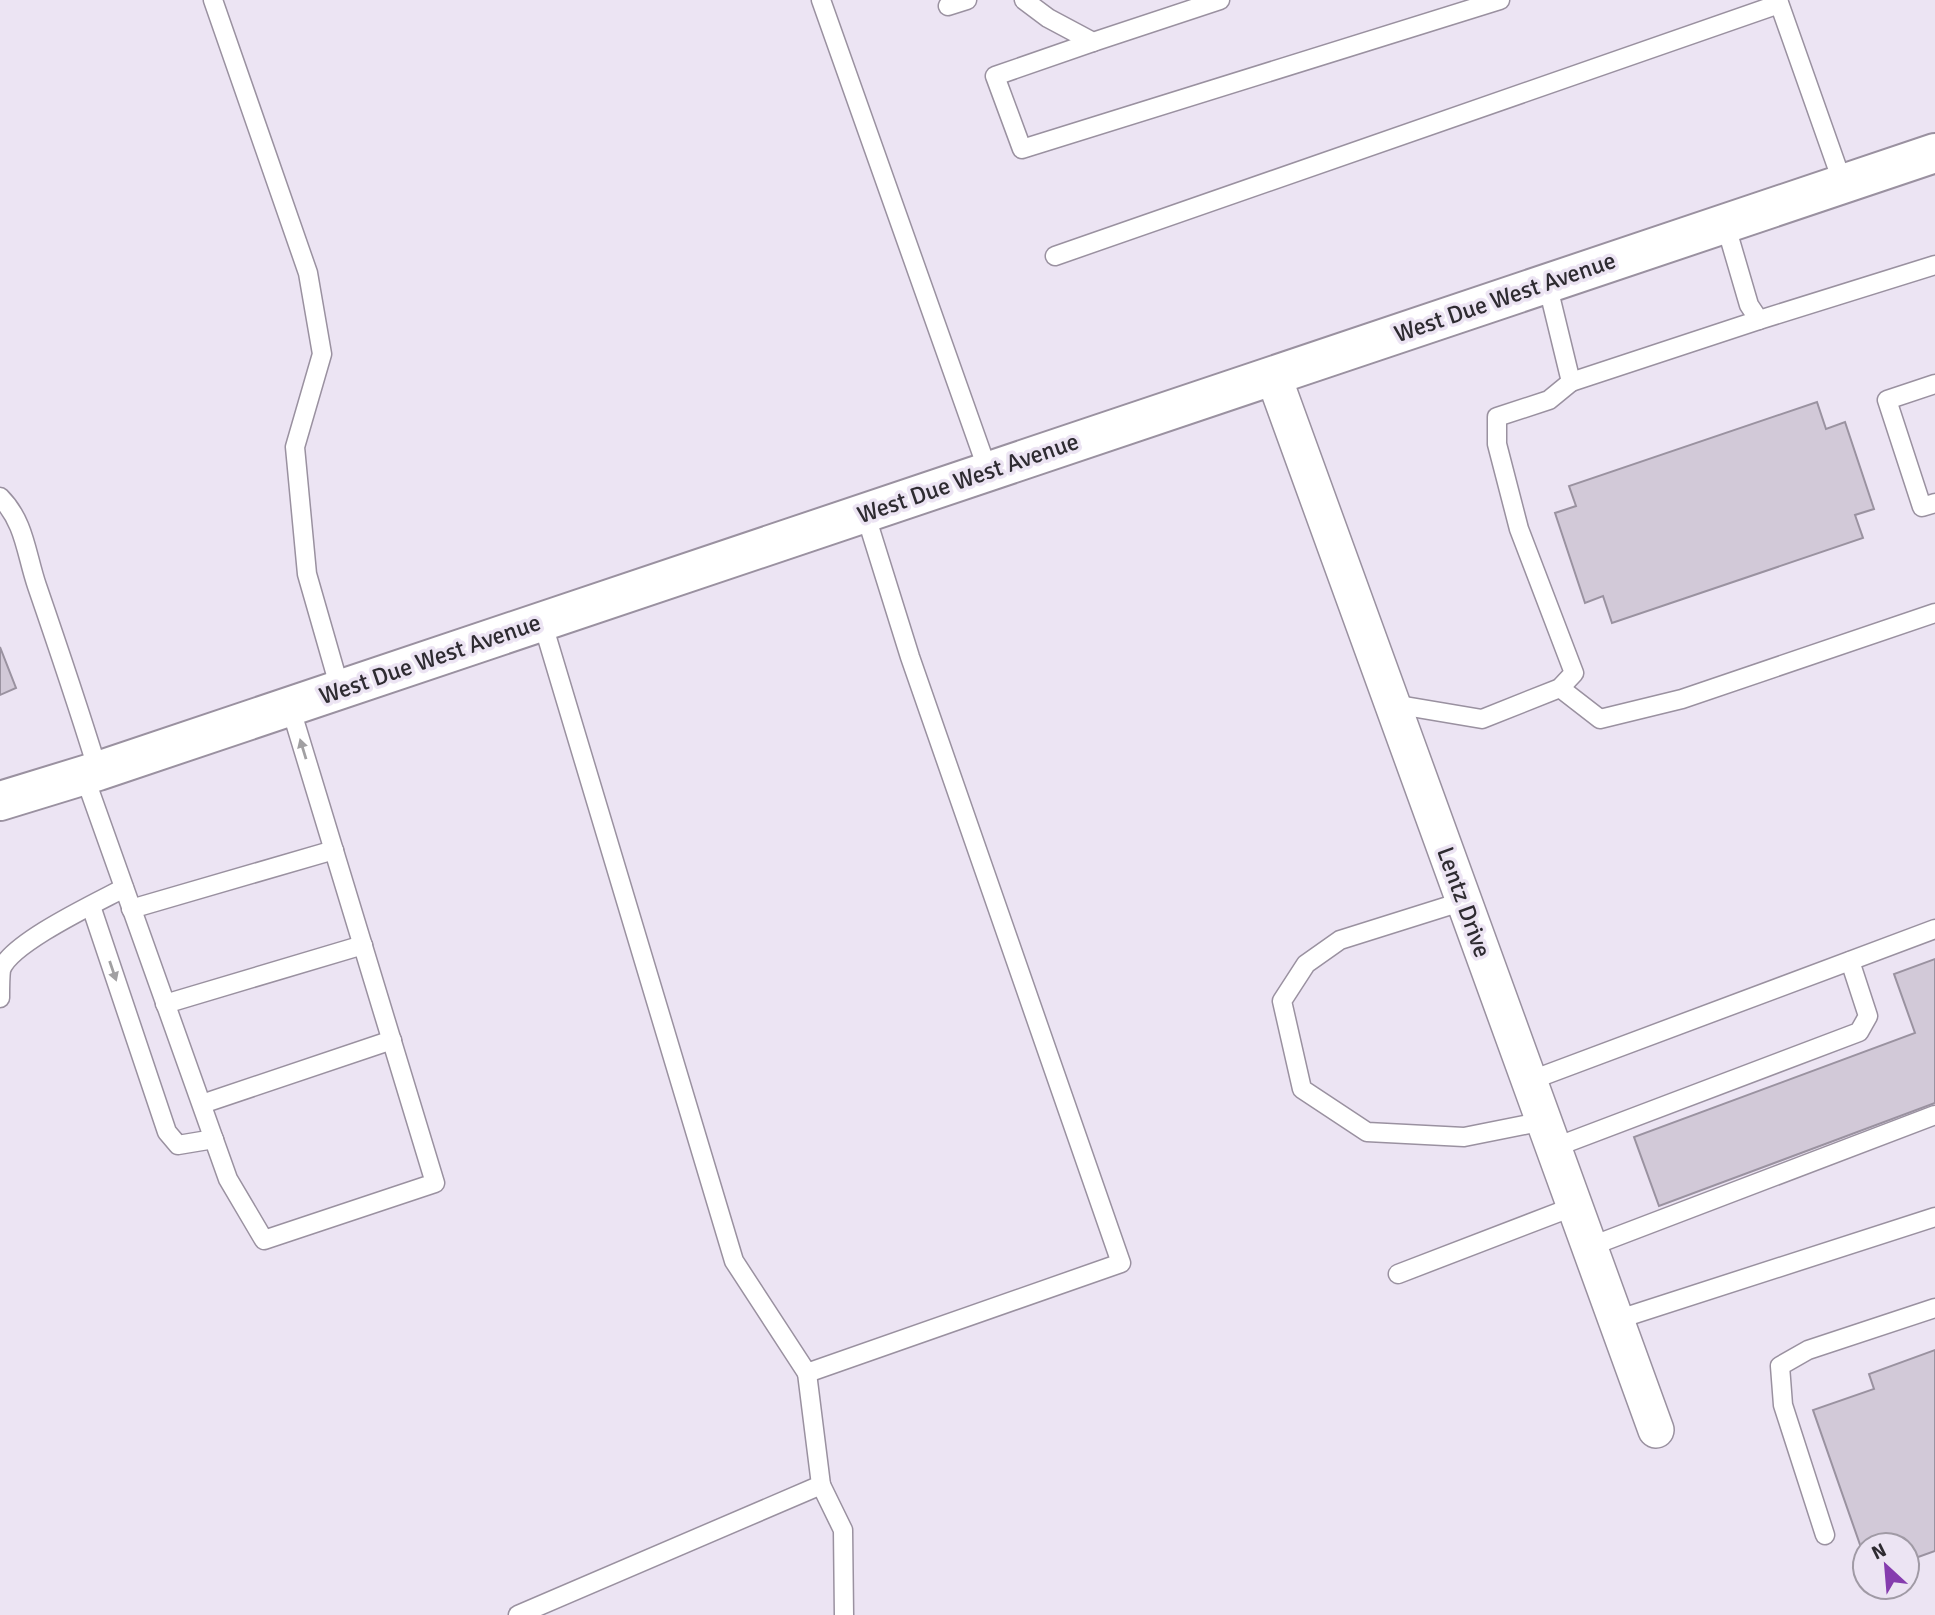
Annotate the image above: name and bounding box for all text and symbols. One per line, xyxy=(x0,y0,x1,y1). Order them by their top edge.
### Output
street label: West Due West Avenue xyxy=(1390,245,1620,349)
street label: West Due West Avenue xyxy=(853,426,1083,530)
street label: West Due West Avenue xyxy=(315,607,545,711)
one-way arrow xyxy=(298,739,308,760)
street label: Lentz Drive xyxy=(1430,843,1498,961)
one-way arrow xyxy=(108,960,119,981)
north arrow xyxy=(1851,1531,1921,1601)
text: N xyxy=(1868,1538,1890,1565)

